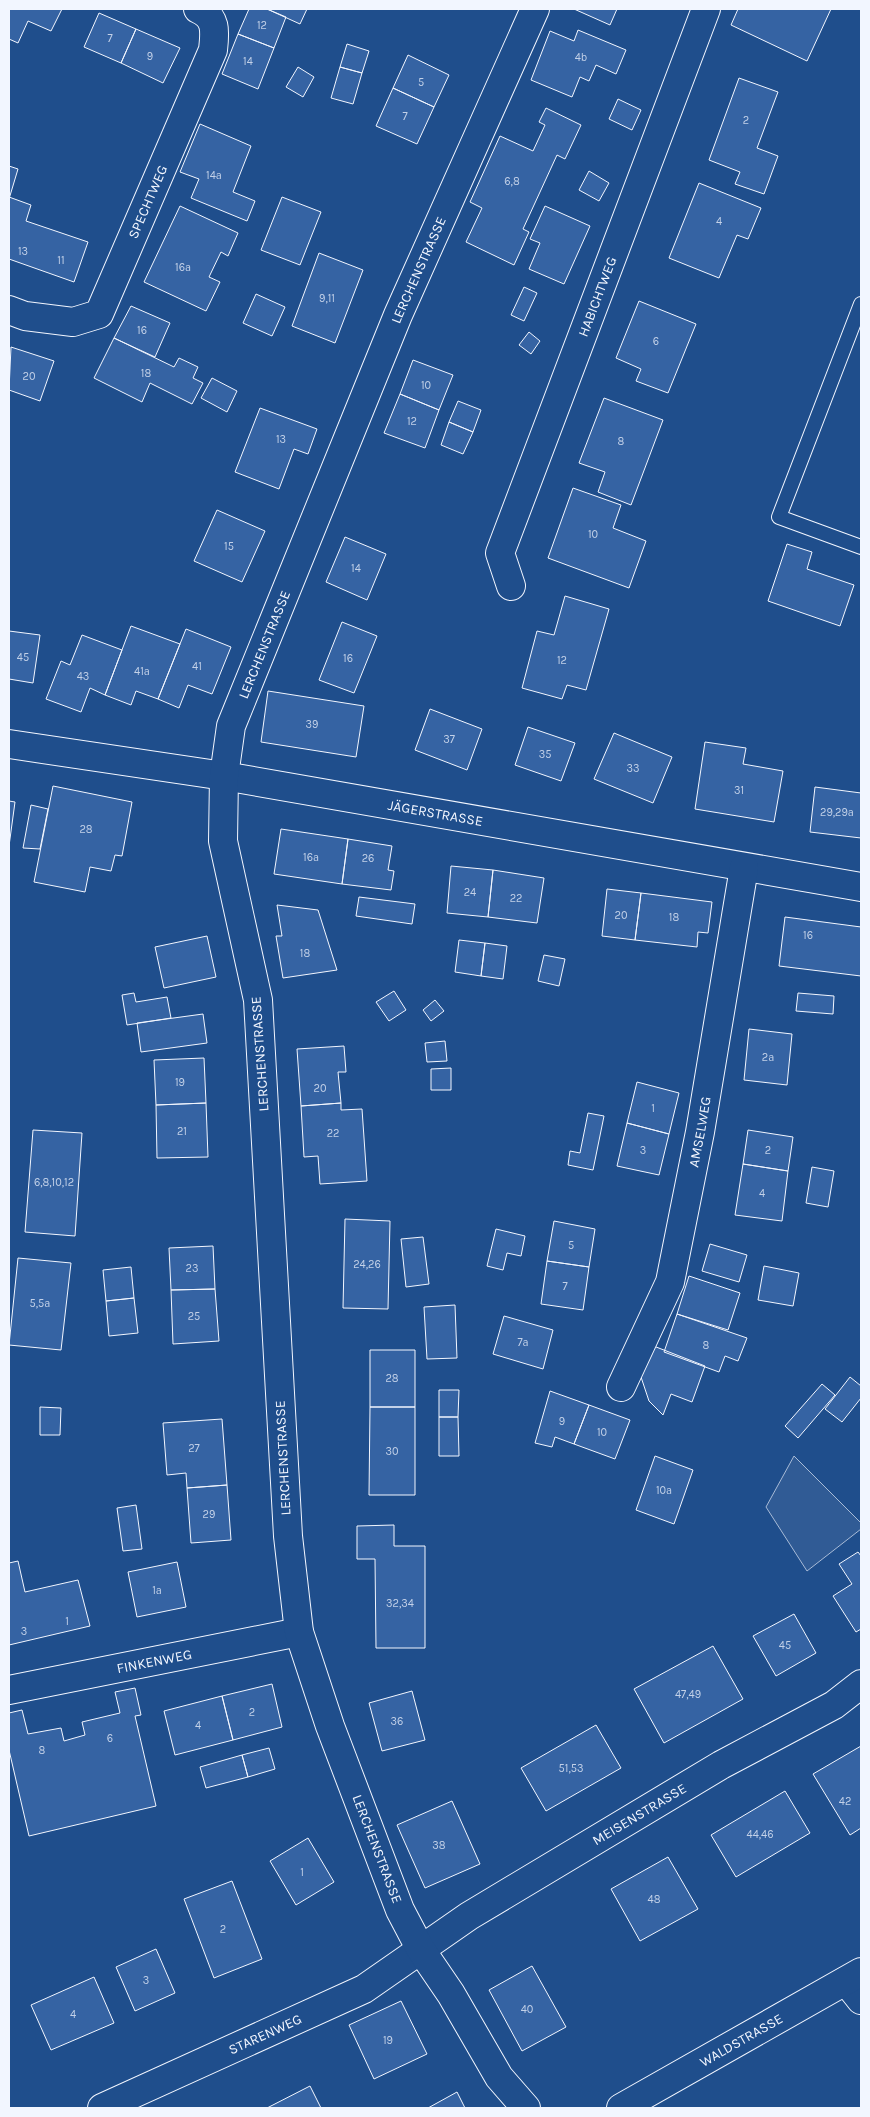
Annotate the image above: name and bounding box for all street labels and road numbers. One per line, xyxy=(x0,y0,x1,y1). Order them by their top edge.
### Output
street label: SPECHTWEG xyxy=(124,162,171,241)
street label: LERCHENSTRASSE xyxy=(387,214,449,326)
street label: HABICHTWEG xyxy=(574,254,620,339)
street label: LERCHENSTRASSE xyxy=(235,588,294,701)
street label: JÄGERSTRASSE xyxy=(387,796,484,829)
street label: LERCHENSTRASSE xyxy=(248,996,272,1112)
street label: AMSELWEG xyxy=(685,1095,714,1169)
street label: LERCHENSTRASSE xyxy=(271,1400,295,1516)
street label: FINKENWEG xyxy=(115,1645,193,1677)
street label: MEISENSTRASSE xyxy=(589,1779,689,1849)
street label: LERCHENSTRASSE xyxy=(348,1792,406,1906)
street label: STARENWEG xyxy=(226,2010,304,2058)
street label: WALDSTRASSE xyxy=(696,2010,786,2070)

